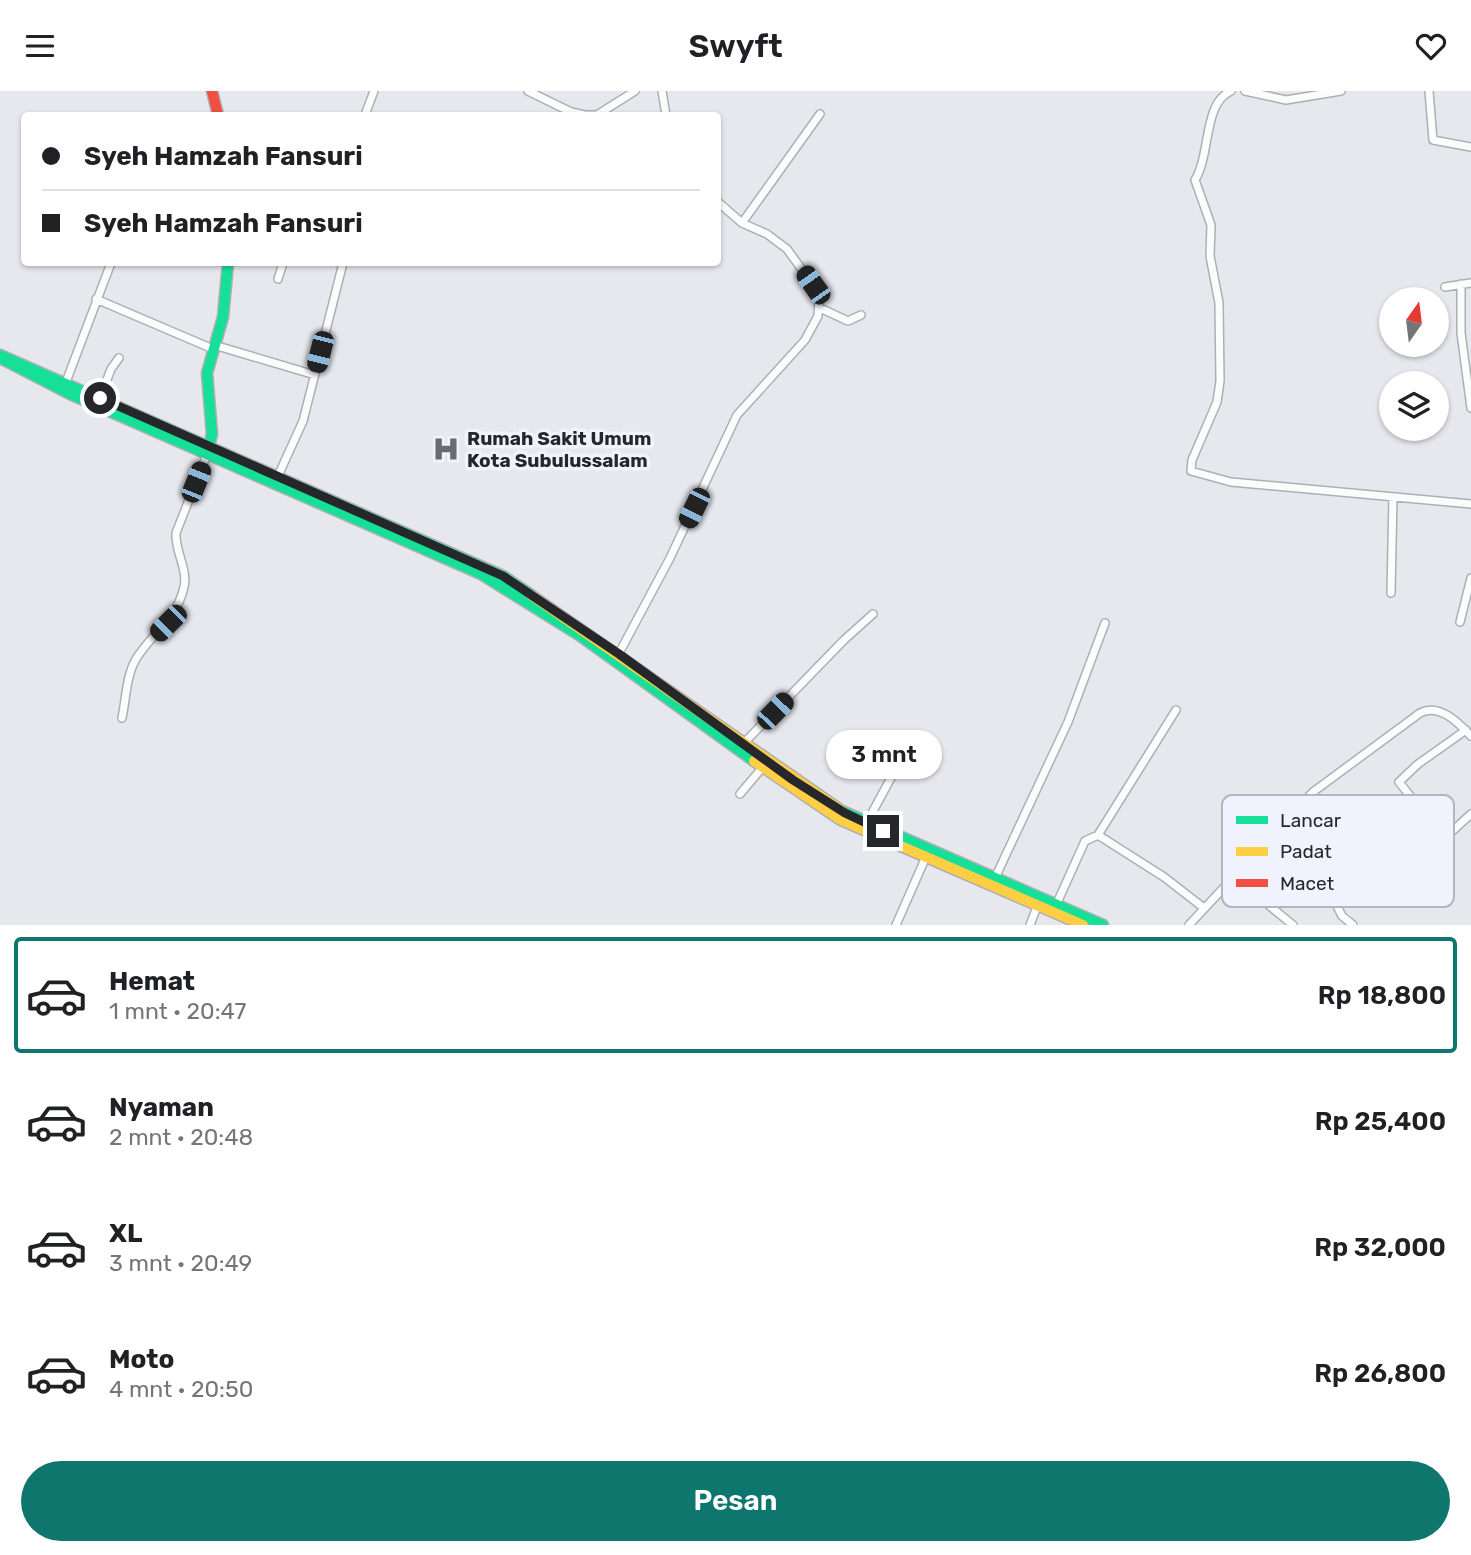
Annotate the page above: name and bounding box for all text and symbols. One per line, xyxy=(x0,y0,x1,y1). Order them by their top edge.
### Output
icon: menu xyxy=(21,27,59,65)
text: Swyft xyxy=(688,27,783,65)
icon: heart xyxy=(1412,27,1450,65)
text: Syeh Hamzah Fansuri xyxy=(84,141,363,172)
text: Syeh Hamzah Fansuri xyxy=(84,208,363,239)
car xyxy=(793,262,834,308)
north arrow xyxy=(1379,287,1449,357)
map controls xyxy=(1379,287,1449,441)
car xyxy=(305,329,336,375)
button: layers xyxy=(1379,371,1449,441)
route start xyxy=(84,382,116,414)
place label: Rumah Sakit Umum Kota Subulussalam xyxy=(467,427,651,472)
hospital icon: Rumah Sakit Umum Kota Subulussalam xyxy=(431,434,461,464)
car xyxy=(179,459,214,505)
car xyxy=(676,485,713,531)
car xyxy=(146,601,191,645)
car xyxy=(753,689,798,733)
callout: 3 mnt xyxy=(825,729,941,779)
text: 3 mnt xyxy=(851,740,917,768)
legend xyxy=(1222,795,1454,907)
text: Lancar xyxy=(1280,809,1342,832)
route end xyxy=(867,815,899,847)
text: Padat xyxy=(1280,840,1332,863)
text: Macet xyxy=(1280,872,1335,895)
icon: car xyxy=(25,964,88,1027)
text: Hemat xyxy=(109,966,195,997)
text: Rp 18,800 xyxy=(1318,980,1446,1011)
text: 1 mnt · 20:47 xyxy=(109,997,246,1025)
icon: car xyxy=(25,1090,88,1153)
text: Nyaman xyxy=(109,1092,214,1123)
text: Rp 25,400 xyxy=(1315,1106,1446,1137)
text: 2 mnt · 20:48 xyxy=(109,1123,253,1151)
icon: car xyxy=(25,1216,88,1279)
text: XL xyxy=(109,1218,142,1249)
text: Rp 32,000 xyxy=(1314,1232,1446,1263)
text: 3 mnt · 20:49 xyxy=(109,1249,252,1277)
icon: car xyxy=(25,1342,88,1405)
text: Moto xyxy=(109,1344,174,1375)
text: Rp 26,800 xyxy=(1314,1358,1446,1389)
text: 4 mnt · 20:50 xyxy=(109,1375,253,1403)
button: Pesan xyxy=(21,1461,1450,1541)

